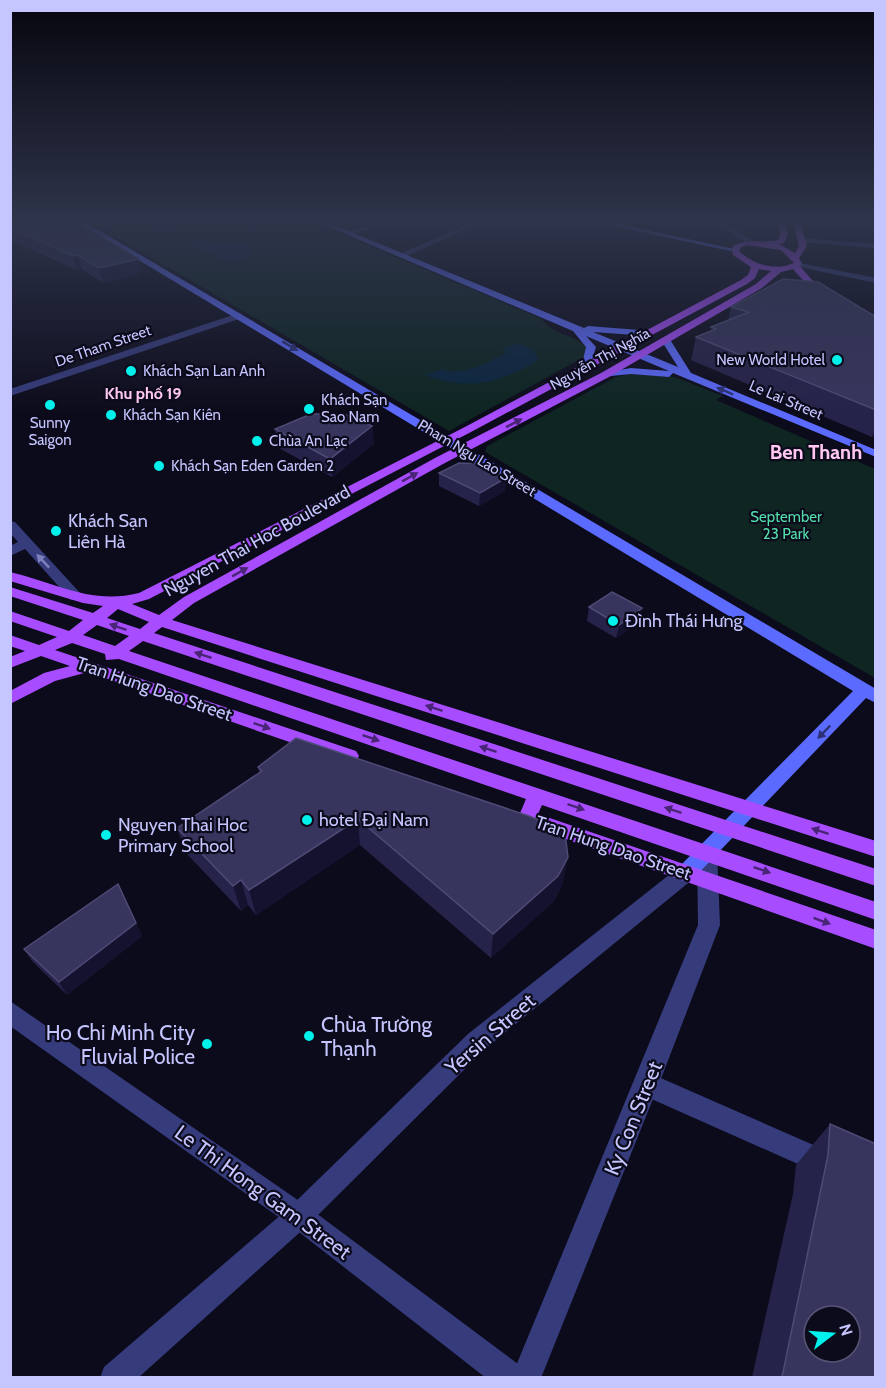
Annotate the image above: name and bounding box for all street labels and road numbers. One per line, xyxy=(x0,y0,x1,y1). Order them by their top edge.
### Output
street label: De Tham Street xyxy=(53,321,153,371)
street label: Nguyễn Thị Nghĩa xyxy=(547,324,654,394)
street label: Le Lai Street xyxy=(746,376,826,424)
street label: Pham Ngu Lao Street xyxy=(415,416,539,500)
street label: Nguyen Thai Hoc Boulevard xyxy=(160,481,354,601)
street label: Tran Hung Dao Street xyxy=(73,652,235,726)
street label: Tran Hung Dao Street xyxy=(532,811,694,885)
street label: Yersin Street xyxy=(439,988,540,1081)
street label: Ky Con Street xyxy=(599,1057,667,1179)
street label: Le Thi Hong Gam Street xyxy=(170,1120,356,1264)

